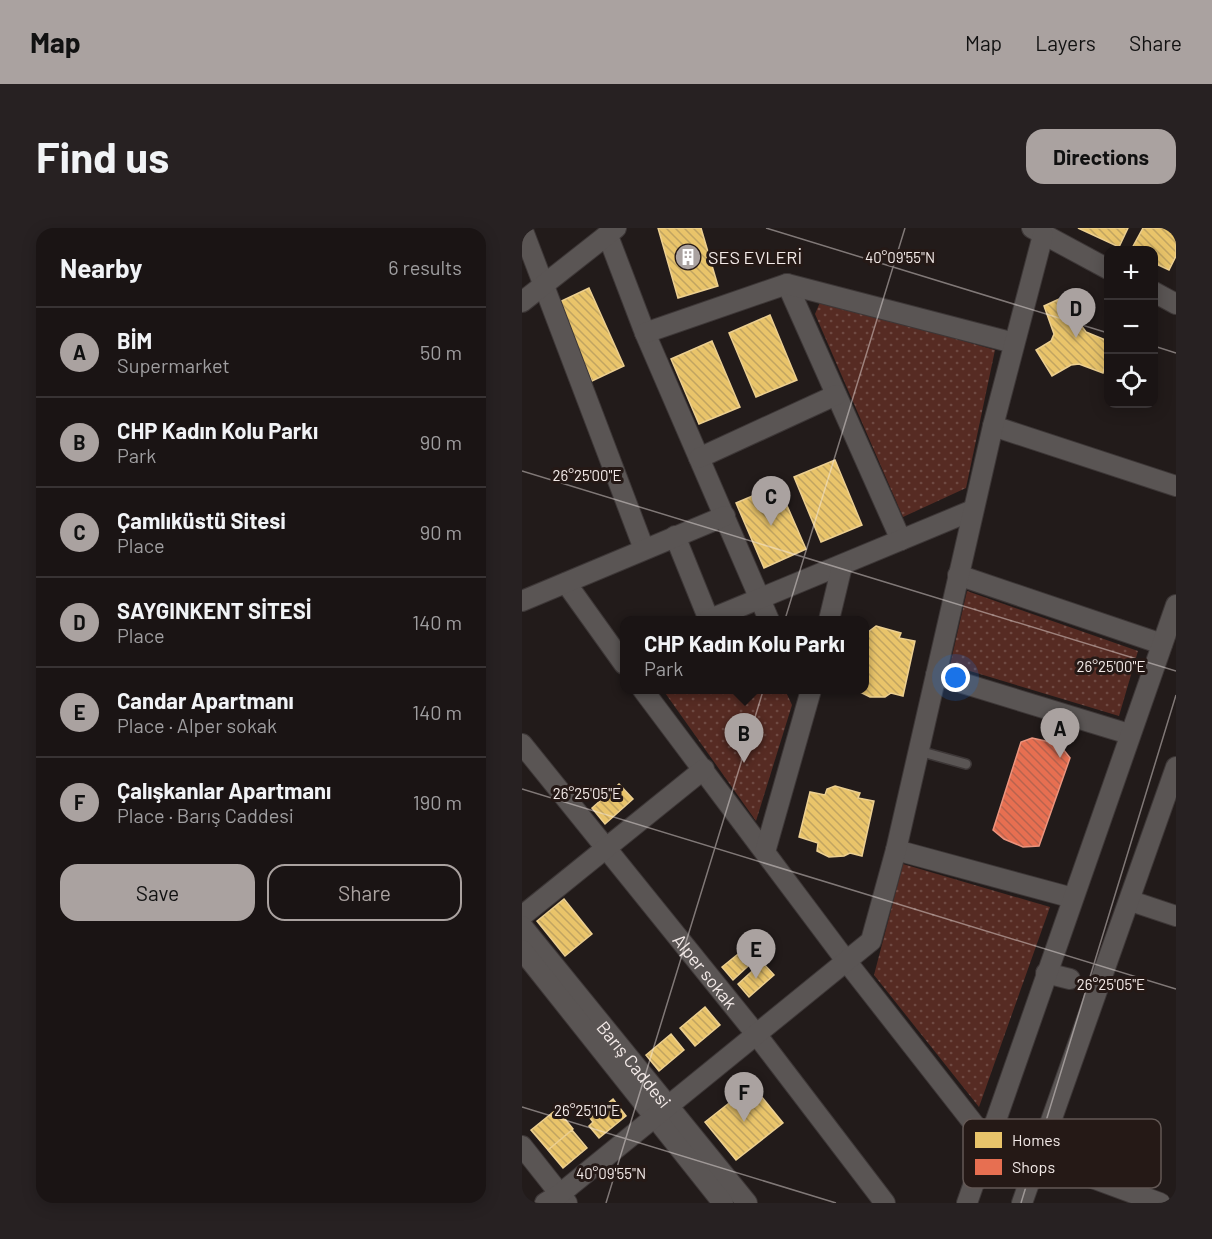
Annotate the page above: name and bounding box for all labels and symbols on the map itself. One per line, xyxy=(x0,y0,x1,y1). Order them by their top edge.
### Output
building icon: SES EVLERİ xyxy=(673,242,703,272)
place label: SES EVLERİ xyxy=(708,246,802,268)
text: 40°09'55"N xyxy=(865,248,935,266)
pin: D xyxy=(1056,288,1096,338)
text: 26°25'00"E xyxy=(552,466,622,484)
pin: C xyxy=(752,476,790,526)
text: 26°25'00"E xyxy=(1076,657,1146,675)
your location xyxy=(941,663,970,692)
pin: A xyxy=(1040,708,1080,758)
pin: B xyxy=(724,714,764,763)
text: 26°25'05"E xyxy=(553,784,621,802)
street label: Alper sokak xyxy=(668,929,742,1013)
pin: E xyxy=(736,930,776,979)
text: 26°25'05"E xyxy=(1077,975,1145,993)
street label: Barış Caddesi xyxy=(592,1016,676,1112)
pin: F xyxy=(724,1072,764,1122)
text: 26°25'10"E xyxy=(554,1101,620,1119)
legend xyxy=(963,1119,1161,1188)
text: Homes xyxy=(1012,1130,1060,1149)
text: Shops xyxy=(1012,1157,1055,1176)
text: 40°09'55"N xyxy=(576,1164,646,1182)

